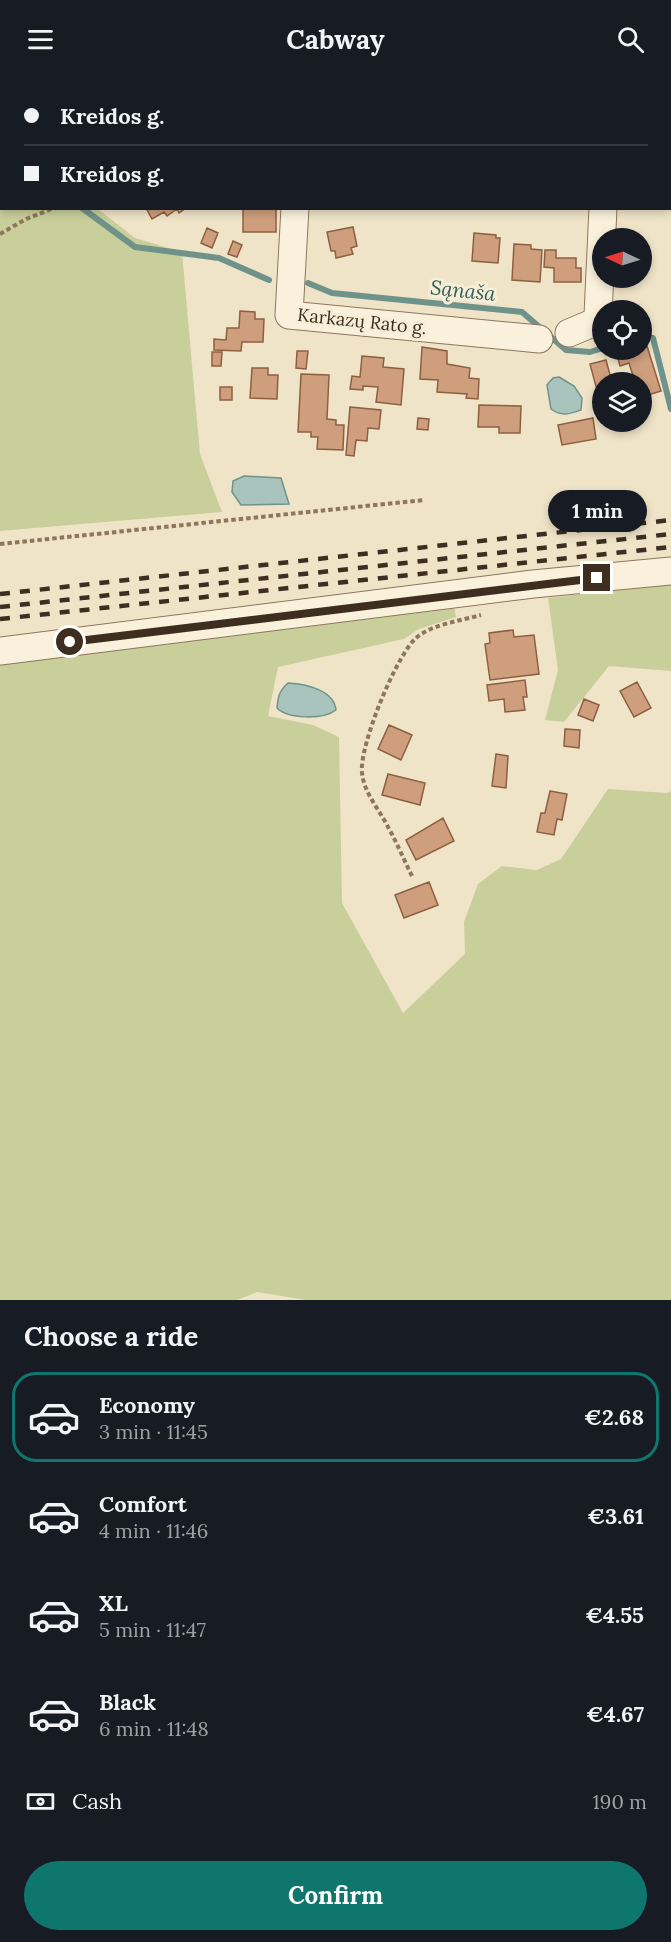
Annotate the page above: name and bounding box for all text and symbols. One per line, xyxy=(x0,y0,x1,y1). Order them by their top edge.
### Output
text: Cabway xyxy=(286,22,385,56)
icon: menu xyxy=(24,23,57,56)
icon: search xyxy=(614,23,647,56)
text: Kreidos g. xyxy=(60,102,164,130)
text: Kreidos g. xyxy=(60,160,164,188)
north arrow xyxy=(592,228,652,288)
map controls xyxy=(592,228,652,432)
water label: Sąnaša xyxy=(429,274,497,306)
button: locate xyxy=(592,300,652,360)
street label: Karkazų Rato g. xyxy=(296,303,428,339)
button: layers xyxy=(592,372,652,432)
callout: 1 min xyxy=(548,491,646,533)
text: 1 min xyxy=(572,498,623,523)
route end xyxy=(583,564,610,591)
route start xyxy=(56,628,83,655)
text: Choose a ride xyxy=(24,1319,198,1353)
icon: car xyxy=(27,1390,81,1444)
text: Economy xyxy=(99,1391,195,1419)
text: €2.68 xyxy=(584,1403,644,1431)
text: 3 min · 11:45 xyxy=(99,1419,208,1444)
icon: car xyxy=(27,1489,81,1543)
text: Comfort xyxy=(99,1490,187,1518)
text: €3.61 xyxy=(587,1502,644,1530)
text: 4 min · 11:46 xyxy=(99,1518,208,1543)
icon: car xyxy=(27,1588,81,1642)
text: XL xyxy=(99,1589,128,1617)
text: €4.55 xyxy=(585,1601,644,1629)
text: 5 min · 11:47 xyxy=(99,1617,206,1642)
icon: car xyxy=(27,1687,81,1741)
text: Black xyxy=(99,1688,156,1716)
text: €4.67 xyxy=(586,1700,644,1728)
text: 6 min · 11:48 xyxy=(99,1716,209,1741)
icon: cash xyxy=(24,1785,57,1818)
text: Cash xyxy=(72,1787,122,1815)
text: 190 m xyxy=(593,1789,647,1814)
button: Confirm xyxy=(24,1861,647,1930)

